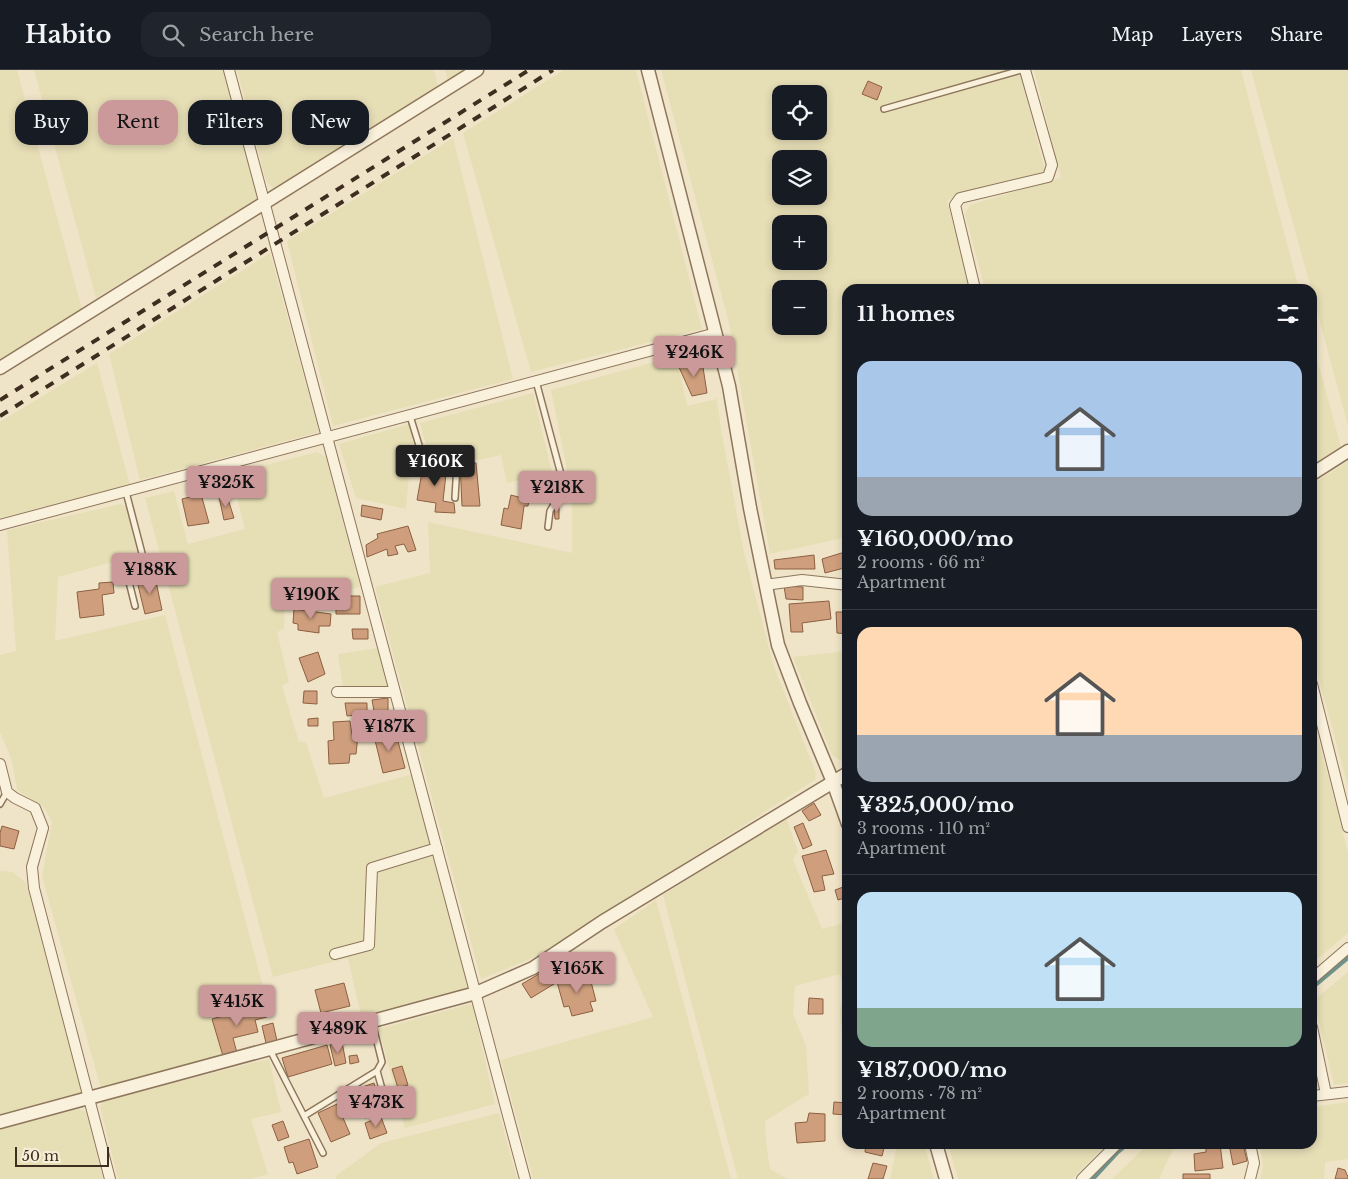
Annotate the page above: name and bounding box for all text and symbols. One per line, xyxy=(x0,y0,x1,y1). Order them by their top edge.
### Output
search box xyxy=(141,12,491,57)
text: Habito xyxy=(25,20,111,49)
icon: search xyxy=(159,21,187,49)
text: Search here xyxy=(199,23,314,46)
text: Map xyxy=(1112,24,1153,46)
text: Layers xyxy=(1181,24,1242,46)
text: Share xyxy=(1270,24,1323,46)
map controls xyxy=(772,85,827,335)
button: locate xyxy=(772,85,827,140)
chip: Buy xyxy=(15,100,88,145)
chip: Rent xyxy=(98,100,178,145)
chip: Filters xyxy=(188,100,282,145)
chip: New xyxy=(292,100,369,145)
button: layers xyxy=(772,150,827,205)
button: + xyxy=(772,215,827,270)
button: − xyxy=(772,280,827,335)
icon: filters xyxy=(1274,300,1302,328)
text: 11 homes xyxy=(857,301,955,327)
pin: ¥246K xyxy=(659,336,729,378)
text: ¥246K xyxy=(665,342,723,362)
icon: home xyxy=(1035,394,1125,484)
pin: ¥160K xyxy=(400,444,470,487)
text: ¥160K xyxy=(407,451,463,471)
pin: ¥325K xyxy=(191,466,261,508)
pin: ¥218K xyxy=(522,470,592,513)
text: ¥325K xyxy=(198,472,254,492)
text: ¥218K xyxy=(530,477,584,497)
text: ¥160,000/mo xyxy=(857,526,1013,552)
pin: ¥188K xyxy=(115,552,185,595)
text: 2 rooms · 66 m² xyxy=(857,552,985,572)
text: ¥188K xyxy=(123,559,177,579)
text: Apartment xyxy=(857,572,946,592)
pin: ¥190K xyxy=(276,578,346,620)
text: ¥190K xyxy=(283,584,339,604)
icon: home xyxy=(1035,659,1125,749)
pin: ¥187K xyxy=(354,710,424,752)
text: ¥187K xyxy=(363,716,415,736)
text: ¥325,000/mo xyxy=(857,792,1014,818)
text: 3 rooms · 110 m² xyxy=(857,818,990,838)
text: Apartment xyxy=(857,838,946,858)
icon: home xyxy=(1035,924,1125,1014)
pin: ¥165K xyxy=(542,952,612,994)
text: ¥165K xyxy=(550,958,604,978)
pin: ¥415K xyxy=(202,984,272,1027)
text: ¥415K xyxy=(210,991,264,1011)
pin: ¥489K xyxy=(303,1012,373,1054)
text: ¥489K xyxy=(309,1018,367,1038)
text: ¥187,000/mo xyxy=(857,1057,1007,1083)
text: 2 rooms · 78 m² xyxy=(857,1083,982,1103)
pin: ¥473K xyxy=(341,1086,411,1128)
text: ¥473K xyxy=(348,1092,404,1112)
text: Apartment xyxy=(857,1103,946,1123)
scale bar xyxy=(15,1144,109,1167)
text: 50 m xyxy=(22,1147,59,1165)

